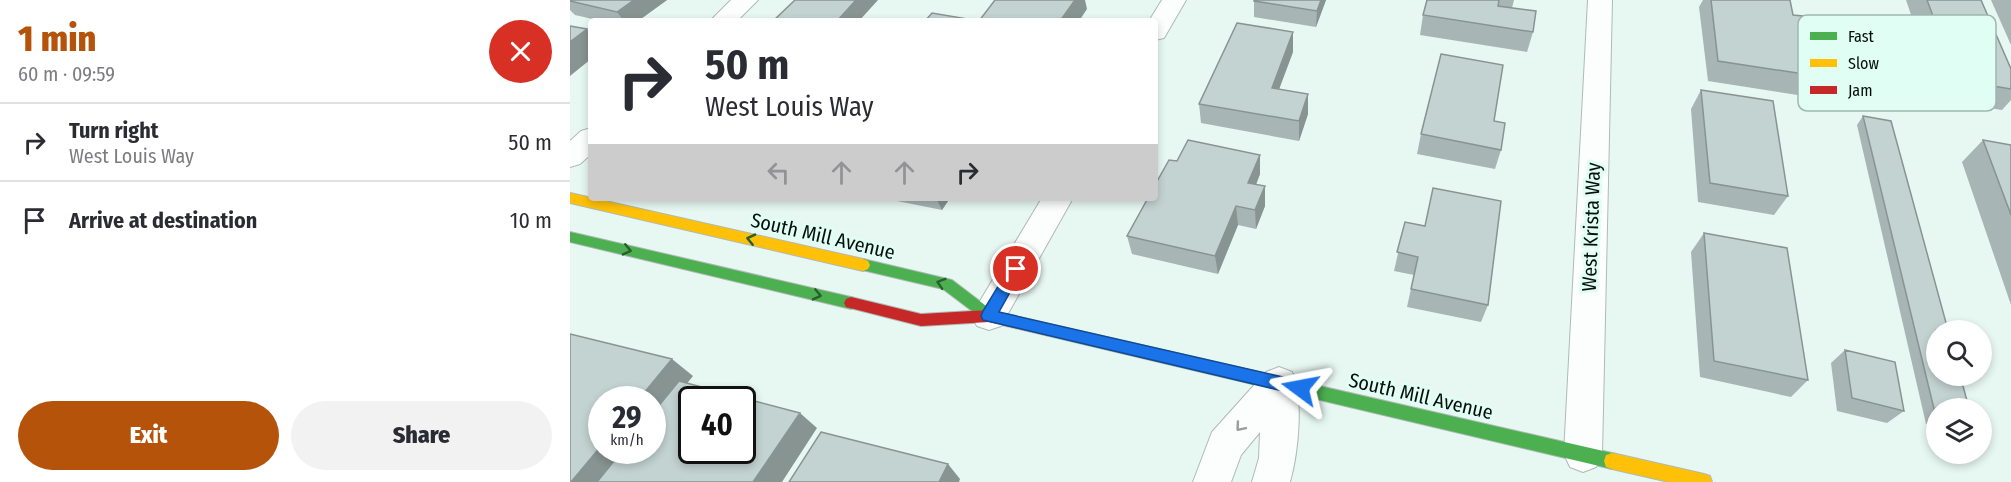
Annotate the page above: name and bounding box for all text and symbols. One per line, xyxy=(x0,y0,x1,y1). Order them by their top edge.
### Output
legend xyxy=(1798,15,1996,111)
text: 1 min xyxy=(18,17,96,61)
button: close xyxy=(489,20,552,83)
text: Fast xyxy=(1848,27,1875,46)
text: 50 m xyxy=(705,40,789,90)
icon: right xyxy=(606,42,684,120)
text: Slow xyxy=(1848,54,1879,73)
text: 60 m · 09:59 xyxy=(18,62,115,86)
text: Jam xyxy=(1848,81,1873,100)
text: West Louis Way xyxy=(705,91,874,123)
text: Turn right xyxy=(69,117,158,144)
icon: right xyxy=(18,126,51,159)
text: 50 m xyxy=(508,129,552,156)
text: West Louis Way xyxy=(69,144,194,168)
icon: left xyxy=(762,156,795,189)
icon: ahead xyxy=(825,156,858,189)
icon: ahead xyxy=(888,156,921,189)
icon: right xyxy=(951,156,984,189)
street label: West Krista Way xyxy=(1577,162,1605,292)
icon: arrive xyxy=(18,204,51,237)
text: Arrive at destination xyxy=(69,207,257,234)
text: 10 m xyxy=(510,207,552,234)
street label: South Mill Avenue xyxy=(749,208,897,264)
one-way arrow xyxy=(746,233,756,246)
one-way arrow xyxy=(622,243,632,256)
pin xyxy=(990,243,1041,294)
icon: arrive xyxy=(999,252,1032,285)
one-way arrow xyxy=(936,278,946,291)
one-way arrow xyxy=(811,288,821,301)
map controls xyxy=(1926,320,1992,464)
button: search xyxy=(1926,320,1992,386)
position arrow xyxy=(1268,356,1332,420)
street label: South Mill Avenue xyxy=(1347,368,1495,424)
speed limit sign: 40 xyxy=(678,386,756,464)
button: layers xyxy=(1926,398,1992,464)
text: 29 xyxy=(612,400,642,436)
button: Exit xyxy=(18,401,279,470)
button: Share xyxy=(291,401,552,470)
one-way arrow xyxy=(1236,420,1247,431)
text: km/h xyxy=(610,431,644,449)

